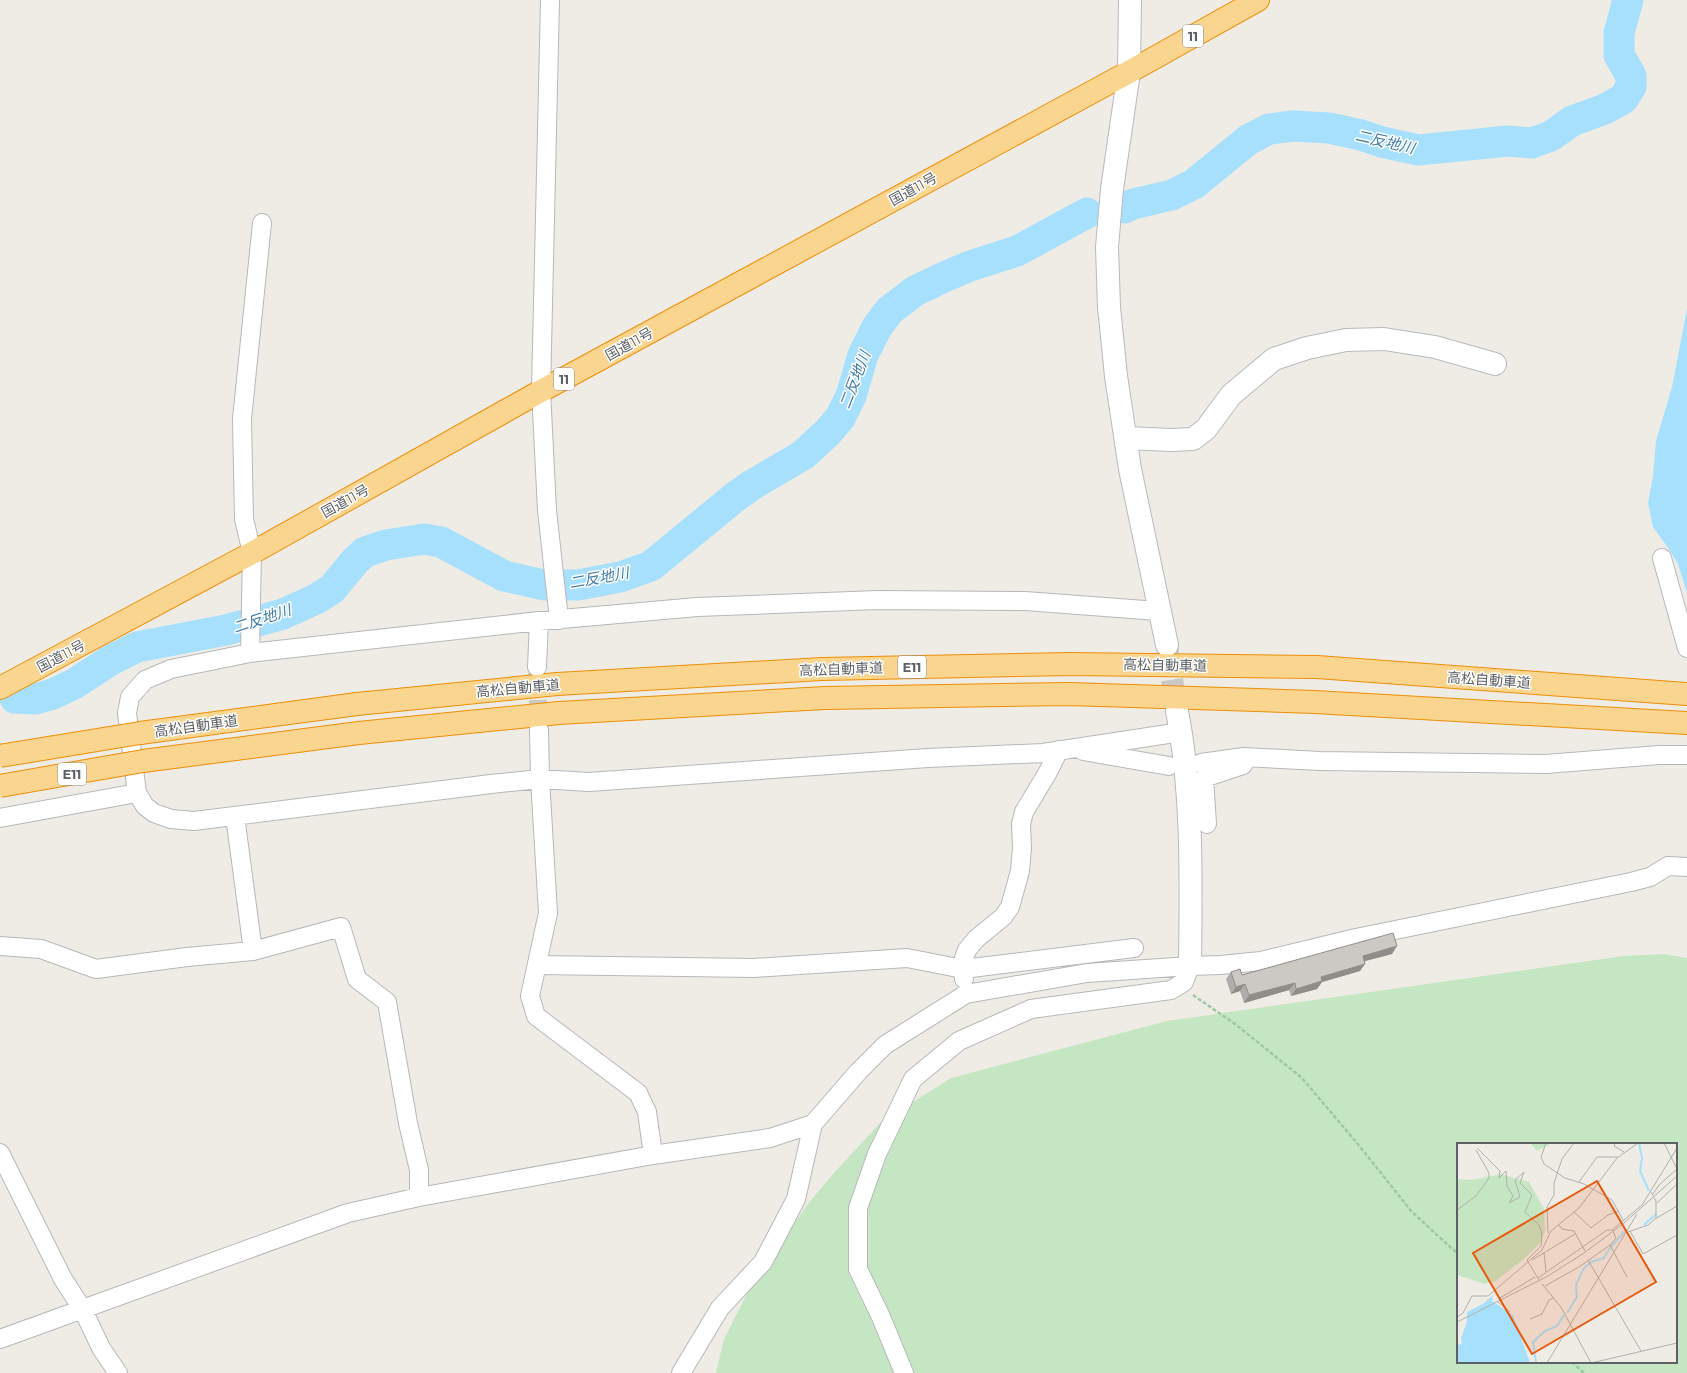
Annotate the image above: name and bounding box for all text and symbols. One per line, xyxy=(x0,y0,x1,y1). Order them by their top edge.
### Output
road number: 11 xyxy=(1183,25,1203,47)
water label: 二反地川 xyxy=(1354,126,1418,158)
street label: 国道11号 xyxy=(886,168,940,210)
street label: 国道11号 xyxy=(602,323,656,365)
water label: 二反地川 xyxy=(835,347,875,411)
road number: 11 xyxy=(554,368,574,390)
street label: 国道11号 xyxy=(318,480,372,522)
water label: 二反地川 xyxy=(568,563,632,592)
water label: 二反地川 xyxy=(230,600,295,637)
street label: 国道11号 xyxy=(34,636,88,676)
street label: 高松自動車道 xyxy=(1123,655,1207,675)
road number: E11 xyxy=(898,656,926,678)
street label: 高松自動車道 xyxy=(799,659,883,679)
street label: 高松自動車道 xyxy=(1446,668,1532,692)
street label: 高松自動車道 xyxy=(475,675,561,701)
street label: 高松自動車道 xyxy=(153,711,239,741)
road number: E11 xyxy=(58,763,86,785)
inset map xyxy=(1457,1143,1677,1363)

